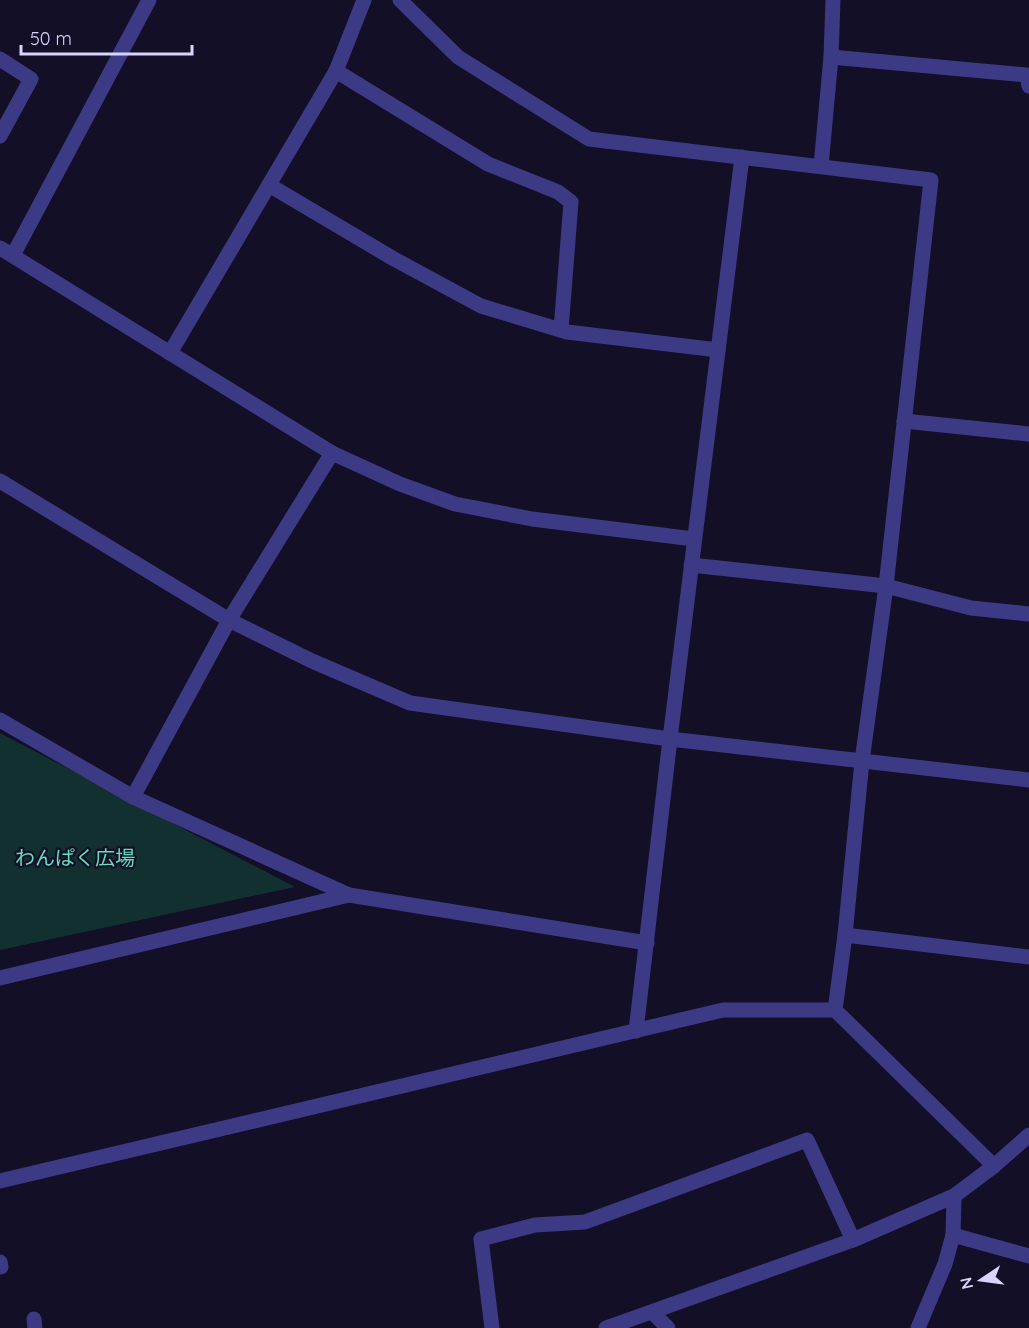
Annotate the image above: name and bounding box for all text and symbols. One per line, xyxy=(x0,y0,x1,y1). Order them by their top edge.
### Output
scale bar xyxy=(21,18,192,56)
text: 50 m xyxy=(30,27,72,50)
park label: わんぱく広場 xyxy=(15,845,135,870)
north arrow xyxy=(951,1250,1011,1310)
text: N xyxy=(955,1275,977,1291)

